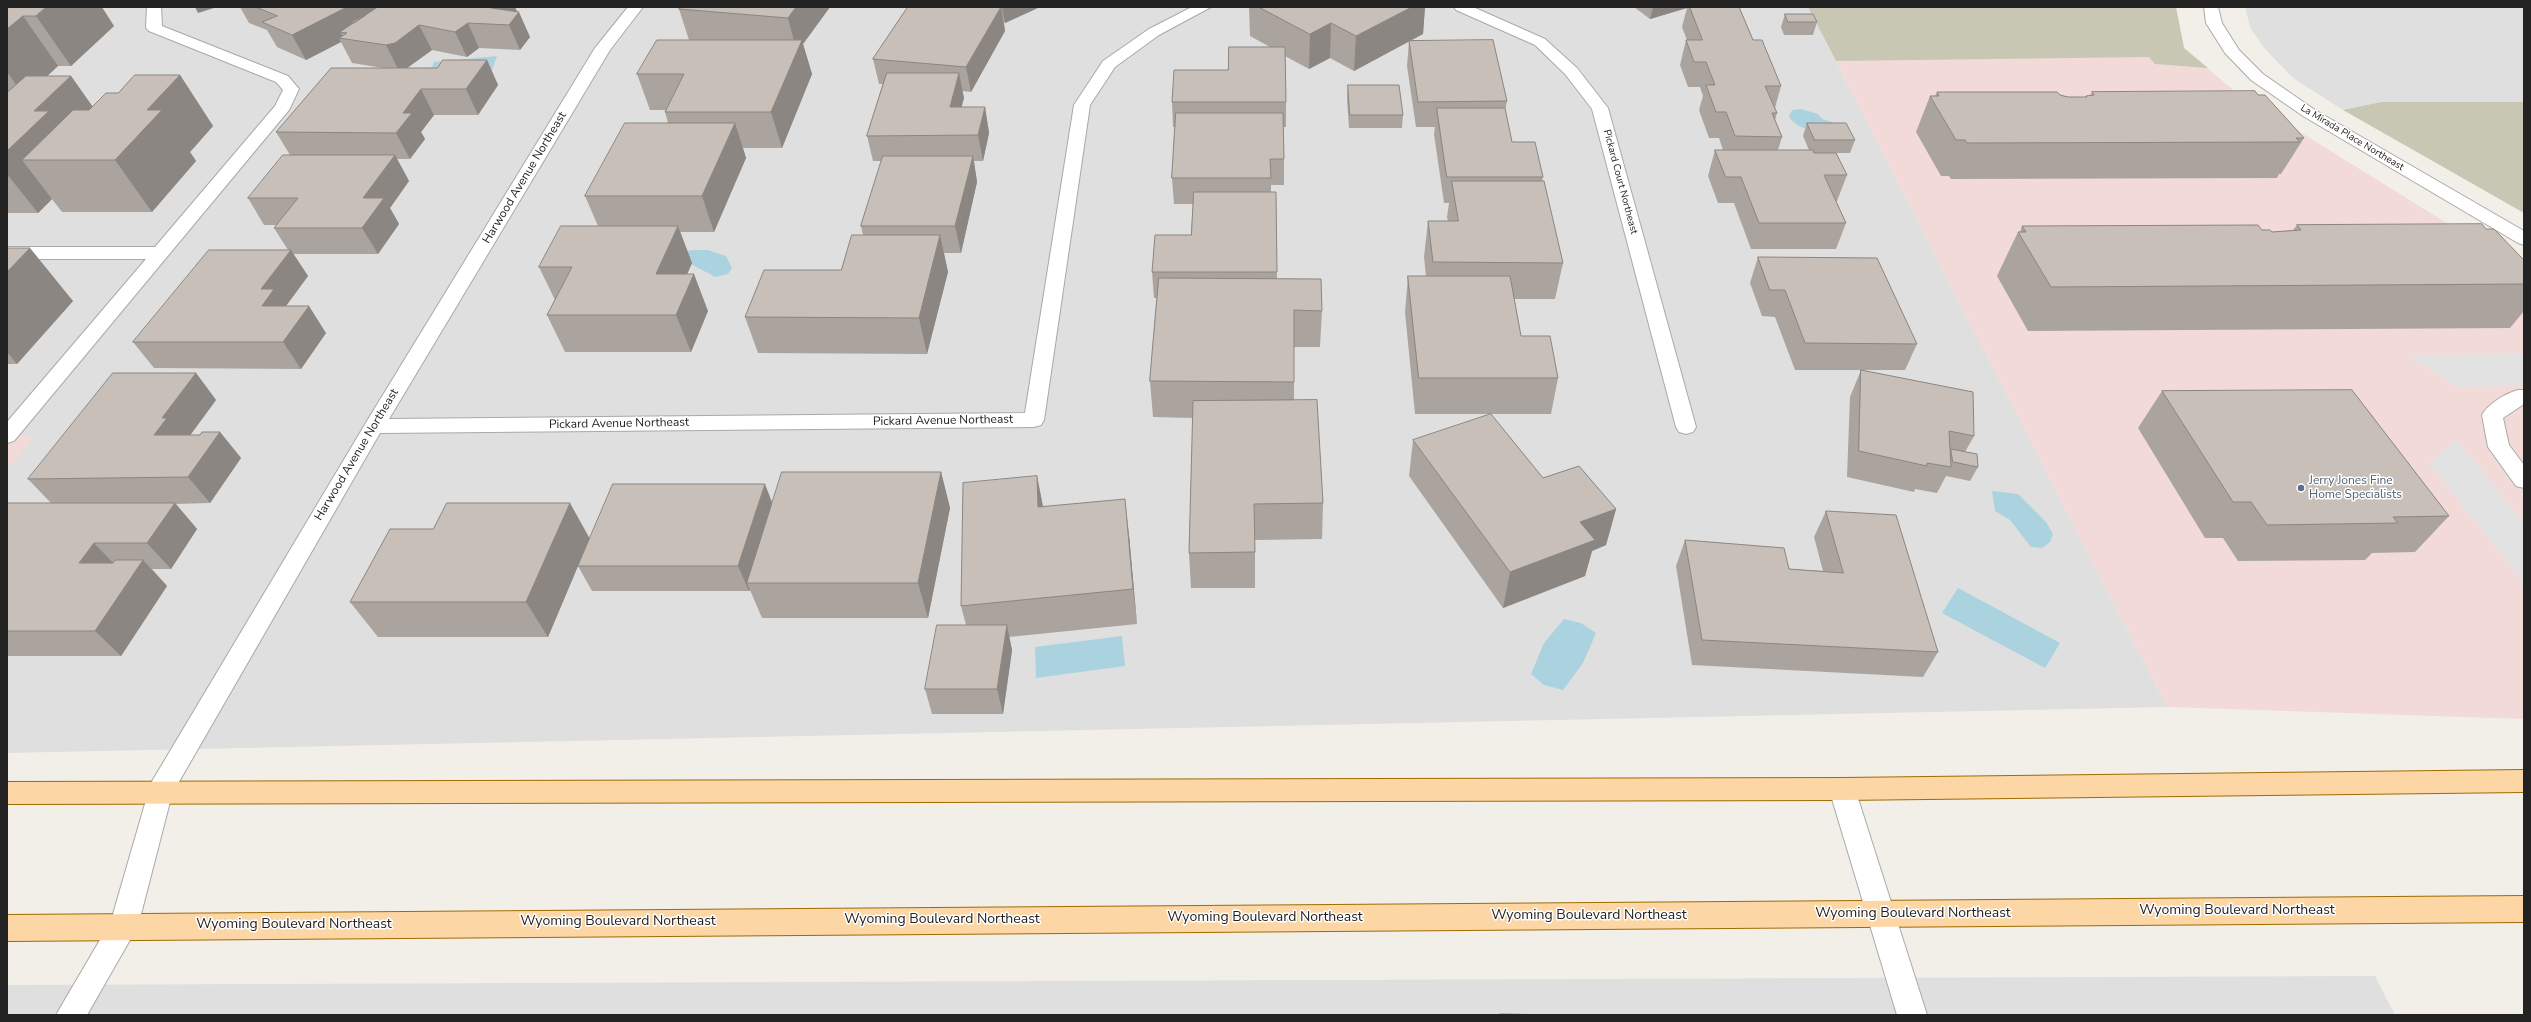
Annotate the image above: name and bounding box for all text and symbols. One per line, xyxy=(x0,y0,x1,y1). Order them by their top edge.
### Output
street label: La Mirada Place Northeast xyxy=(2298,102,2406,174)
street label: Harwood Avenue Northeast xyxy=(480,109,570,247)
street label: Pickard Court Northeast xyxy=(1600,128,1640,236)
street label: Harwood Avenue Northeast xyxy=(312,386,402,524)
street label: Pickard Avenue Northeast xyxy=(873,413,1013,429)
street label: Pickard Avenue Northeast xyxy=(549,416,689,432)
place label: Jerry Jones Fine Home Specialists xyxy=(2309,474,2402,502)
marker: Jerry Jones Fine Home Specialists xyxy=(2296,483,2306,493)
street label: Wyoming Boulevard Northeast xyxy=(2139,903,2335,919)
street label: Wyoming Boulevard Northeast xyxy=(1815,906,2011,922)
street label: Wyoming Boulevard Northeast xyxy=(1491,908,1687,924)
street label: Wyoming Boulevard Northeast xyxy=(1167,910,1363,926)
street label: Wyoming Boulevard Northeast xyxy=(844,912,1040,928)
street label: Wyoming Boulevard Northeast xyxy=(520,914,716,930)
street label: Wyoming Boulevard Northeast xyxy=(196,917,392,933)

